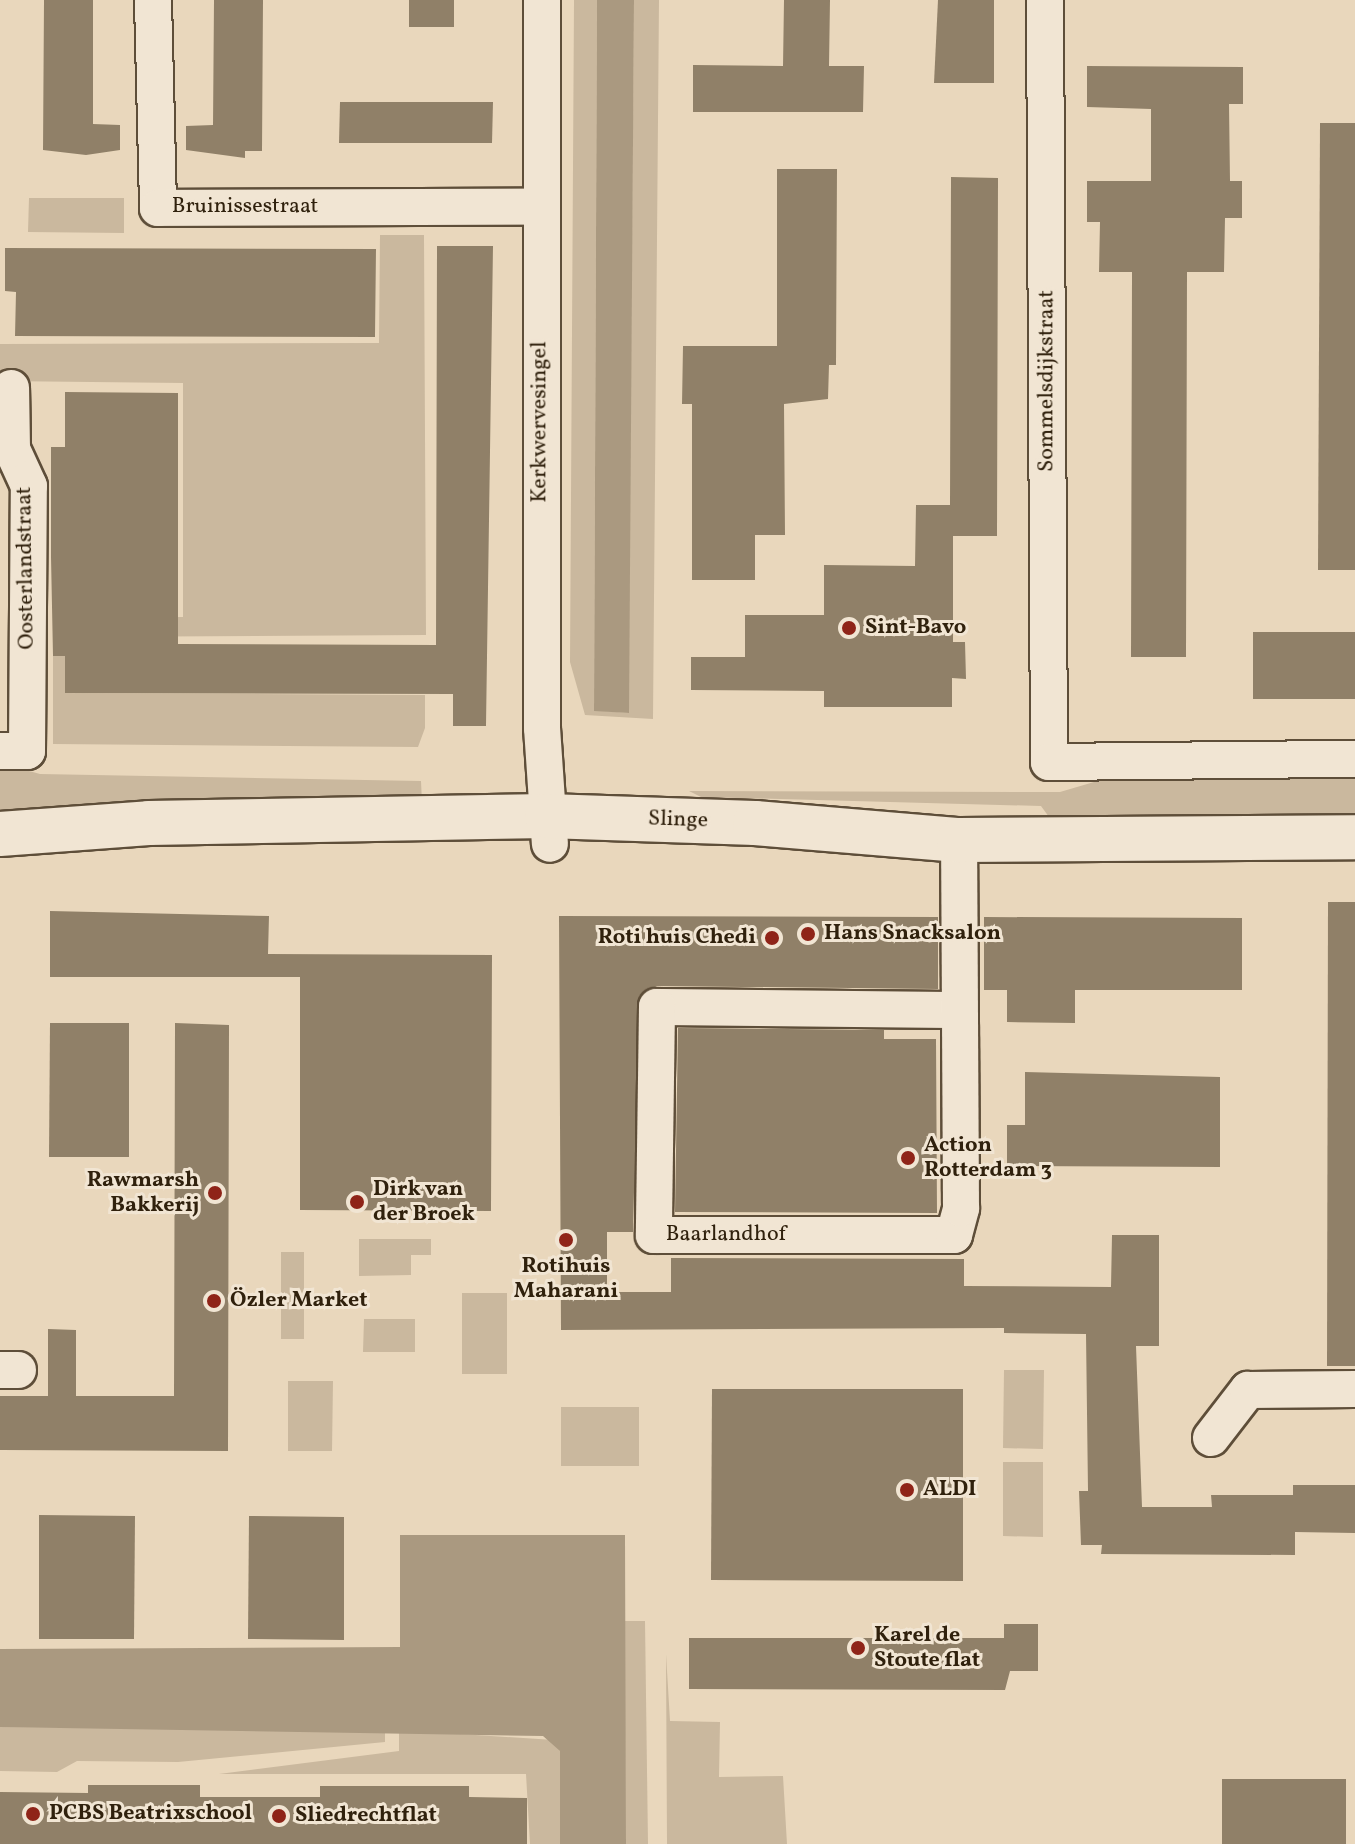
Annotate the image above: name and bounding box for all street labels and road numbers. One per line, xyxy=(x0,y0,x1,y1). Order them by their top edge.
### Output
street label: Bruinissestraat xyxy=(172,194,318,220)
street label: Sommelsdijkstraat xyxy=(1034,290,1060,472)
street label: Kerkwervesingel xyxy=(527,341,553,503)
street label: Oosterlandstraat xyxy=(11,486,41,650)
street label: Slinge xyxy=(647,806,709,834)
street label: Baarlandhof xyxy=(666,1222,786,1248)

